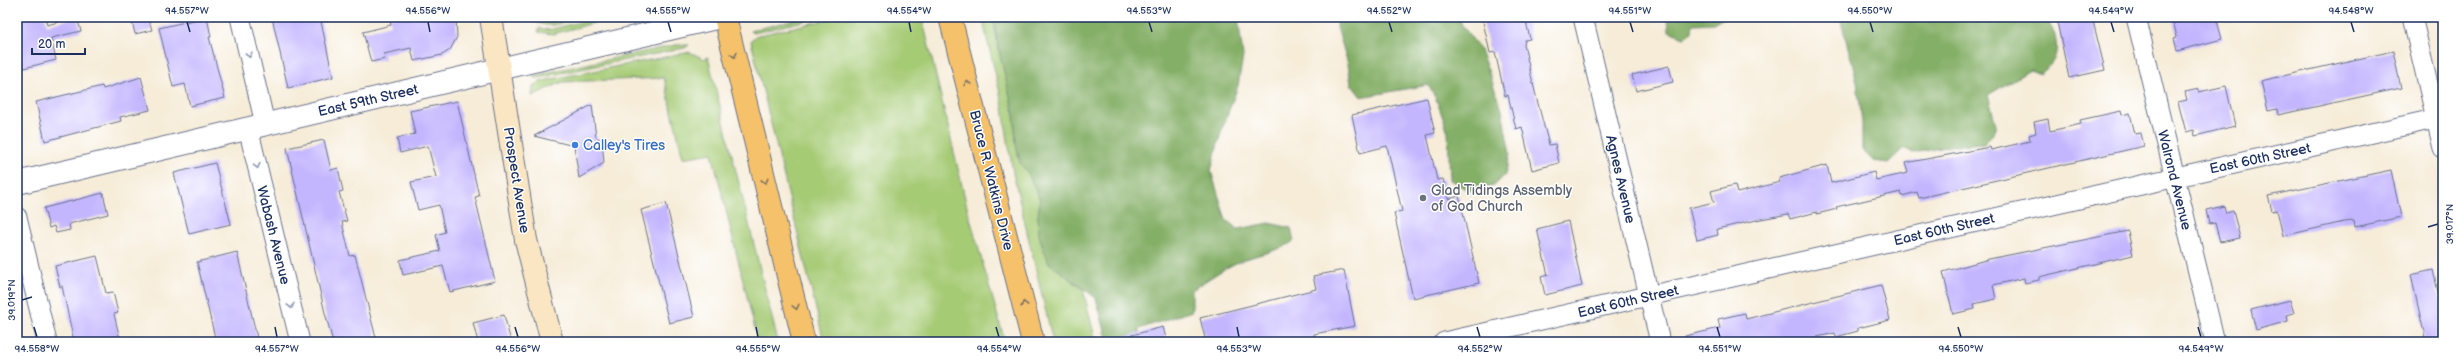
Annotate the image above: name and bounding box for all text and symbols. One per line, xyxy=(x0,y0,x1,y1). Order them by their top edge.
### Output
text: 94.557°W xyxy=(165,5,209,17)
text: 94.556°W xyxy=(406,5,450,17)
text: 94.555°W xyxy=(646,5,690,17)
text: 94.554°W xyxy=(887,5,931,17)
text: 94.553°W xyxy=(1127,5,1171,17)
text: 94.552°W xyxy=(1367,5,1411,17)
text: 94.551°W xyxy=(1609,5,1651,17)
text: 94.550°W xyxy=(1848,5,1892,17)
text: 94.549°W xyxy=(2088,5,2134,17)
text: 94.548°W xyxy=(2328,5,2374,17)
scale bar xyxy=(32,30,85,56)
text: 20 m xyxy=(38,37,65,52)
one-way arrow xyxy=(729,51,738,58)
one-way arrow xyxy=(244,52,252,58)
one-way arrow xyxy=(964,80,972,87)
street label: East 59th Street xyxy=(316,81,421,120)
street label: Bruce R. Watkins Drive xyxy=(966,108,1017,252)
street label: Prospect Avenue xyxy=(500,126,533,234)
street label: Walrond Avenue xyxy=(2154,128,2195,232)
street label: Agnes Avenue xyxy=(1602,133,1639,225)
place label: Calley's Tires xyxy=(583,137,665,154)
street label: East 60th Street xyxy=(2208,139,2313,178)
marker: Calley's Tires xyxy=(570,140,580,150)
one-way arrow xyxy=(252,162,261,169)
one-way arrow xyxy=(760,178,768,184)
place label: Glad Tidings Assembly of God Church xyxy=(1431,182,1573,215)
street label: Wabash Avenue xyxy=(253,184,294,286)
marker: Glad Tidings Assembly of God Church xyxy=(1418,193,1428,203)
text: 39.017°N xyxy=(2444,204,2456,244)
street label: East 60th Street xyxy=(1892,209,1997,249)
text: 39.019°N xyxy=(6,279,18,321)
street label: East 60th Street xyxy=(1576,281,1681,321)
one-way arrow xyxy=(1020,301,1028,307)
one-way arrow xyxy=(287,303,295,309)
one-way arrow xyxy=(791,304,799,311)
text: 94.558°W xyxy=(15,343,59,355)
text: 94.557°W xyxy=(255,343,299,355)
text: 94.556°W xyxy=(496,343,540,355)
text: 94.555°W xyxy=(736,343,780,355)
text: 94.554°W xyxy=(977,343,1021,355)
text: 94.553°W xyxy=(1217,343,1261,355)
text: 94.552°W xyxy=(1458,343,1502,355)
text: 94.551°W xyxy=(1699,343,1741,355)
text: 94.550°W xyxy=(1939,343,1983,355)
text: 94.549°W xyxy=(2178,343,2224,355)

